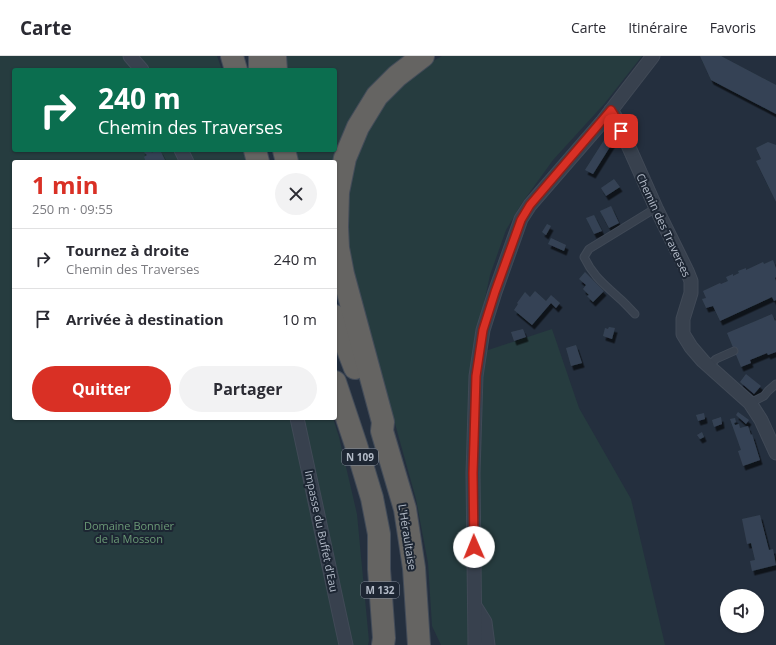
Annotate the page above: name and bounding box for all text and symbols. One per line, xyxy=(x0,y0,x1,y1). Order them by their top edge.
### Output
text: Carte xyxy=(20,15,72,41)
text: Carte xyxy=(571,18,606,37)
text: Itinéraire xyxy=(628,18,688,37)
text: Favoris xyxy=(710,18,756,37)
text: 240 m xyxy=(98,79,181,117)
icon: right xyxy=(32,84,84,136)
pin xyxy=(604,114,638,148)
text: Chemin des Traverses xyxy=(98,115,283,139)
icon: arrive xyxy=(610,120,632,142)
text: 1 min xyxy=(32,168,99,201)
street label: Chemin des Traverses xyxy=(633,171,695,279)
button: close xyxy=(275,173,317,215)
text: 250 m · 09:55 xyxy=(32,200,113,218)
text: Tournez à droite xyxy=(66,240,189,260)
icon: right xyxy=(32,248,54,270)
text: 240 m xyxy=(273,249,317,269)
text: Chemin des Traverses xyxy=(66,260,199,278)
icon: arrive xyxy=(32,308,54,330)
text: Arrivée à destination xyxy=(66,309,224,329)
text: 10 m xyxy=(282,309,317,329)
button: Quitter xyxy=(32,366,171,412)
button: Partager xyxy=(179,366,317,412)
road number: N 109 xyxy=(342,449,378,465)
street label: Impasse du Buffet d'Eau xyxy=(302,469,342,593)
street label: L'Héraultaise xyxy=(395,503,421,571)
park label: Domaine Bonnier de la Mosson xyxy=(84,518,175,546)
position arrow xyxy=(453,526,495,568)
road number: M 132 xyxy=(361,582,399,598)
map controls xyxy=(720,589,764,633)
button: sound xyxy=(720,589,764,633)

